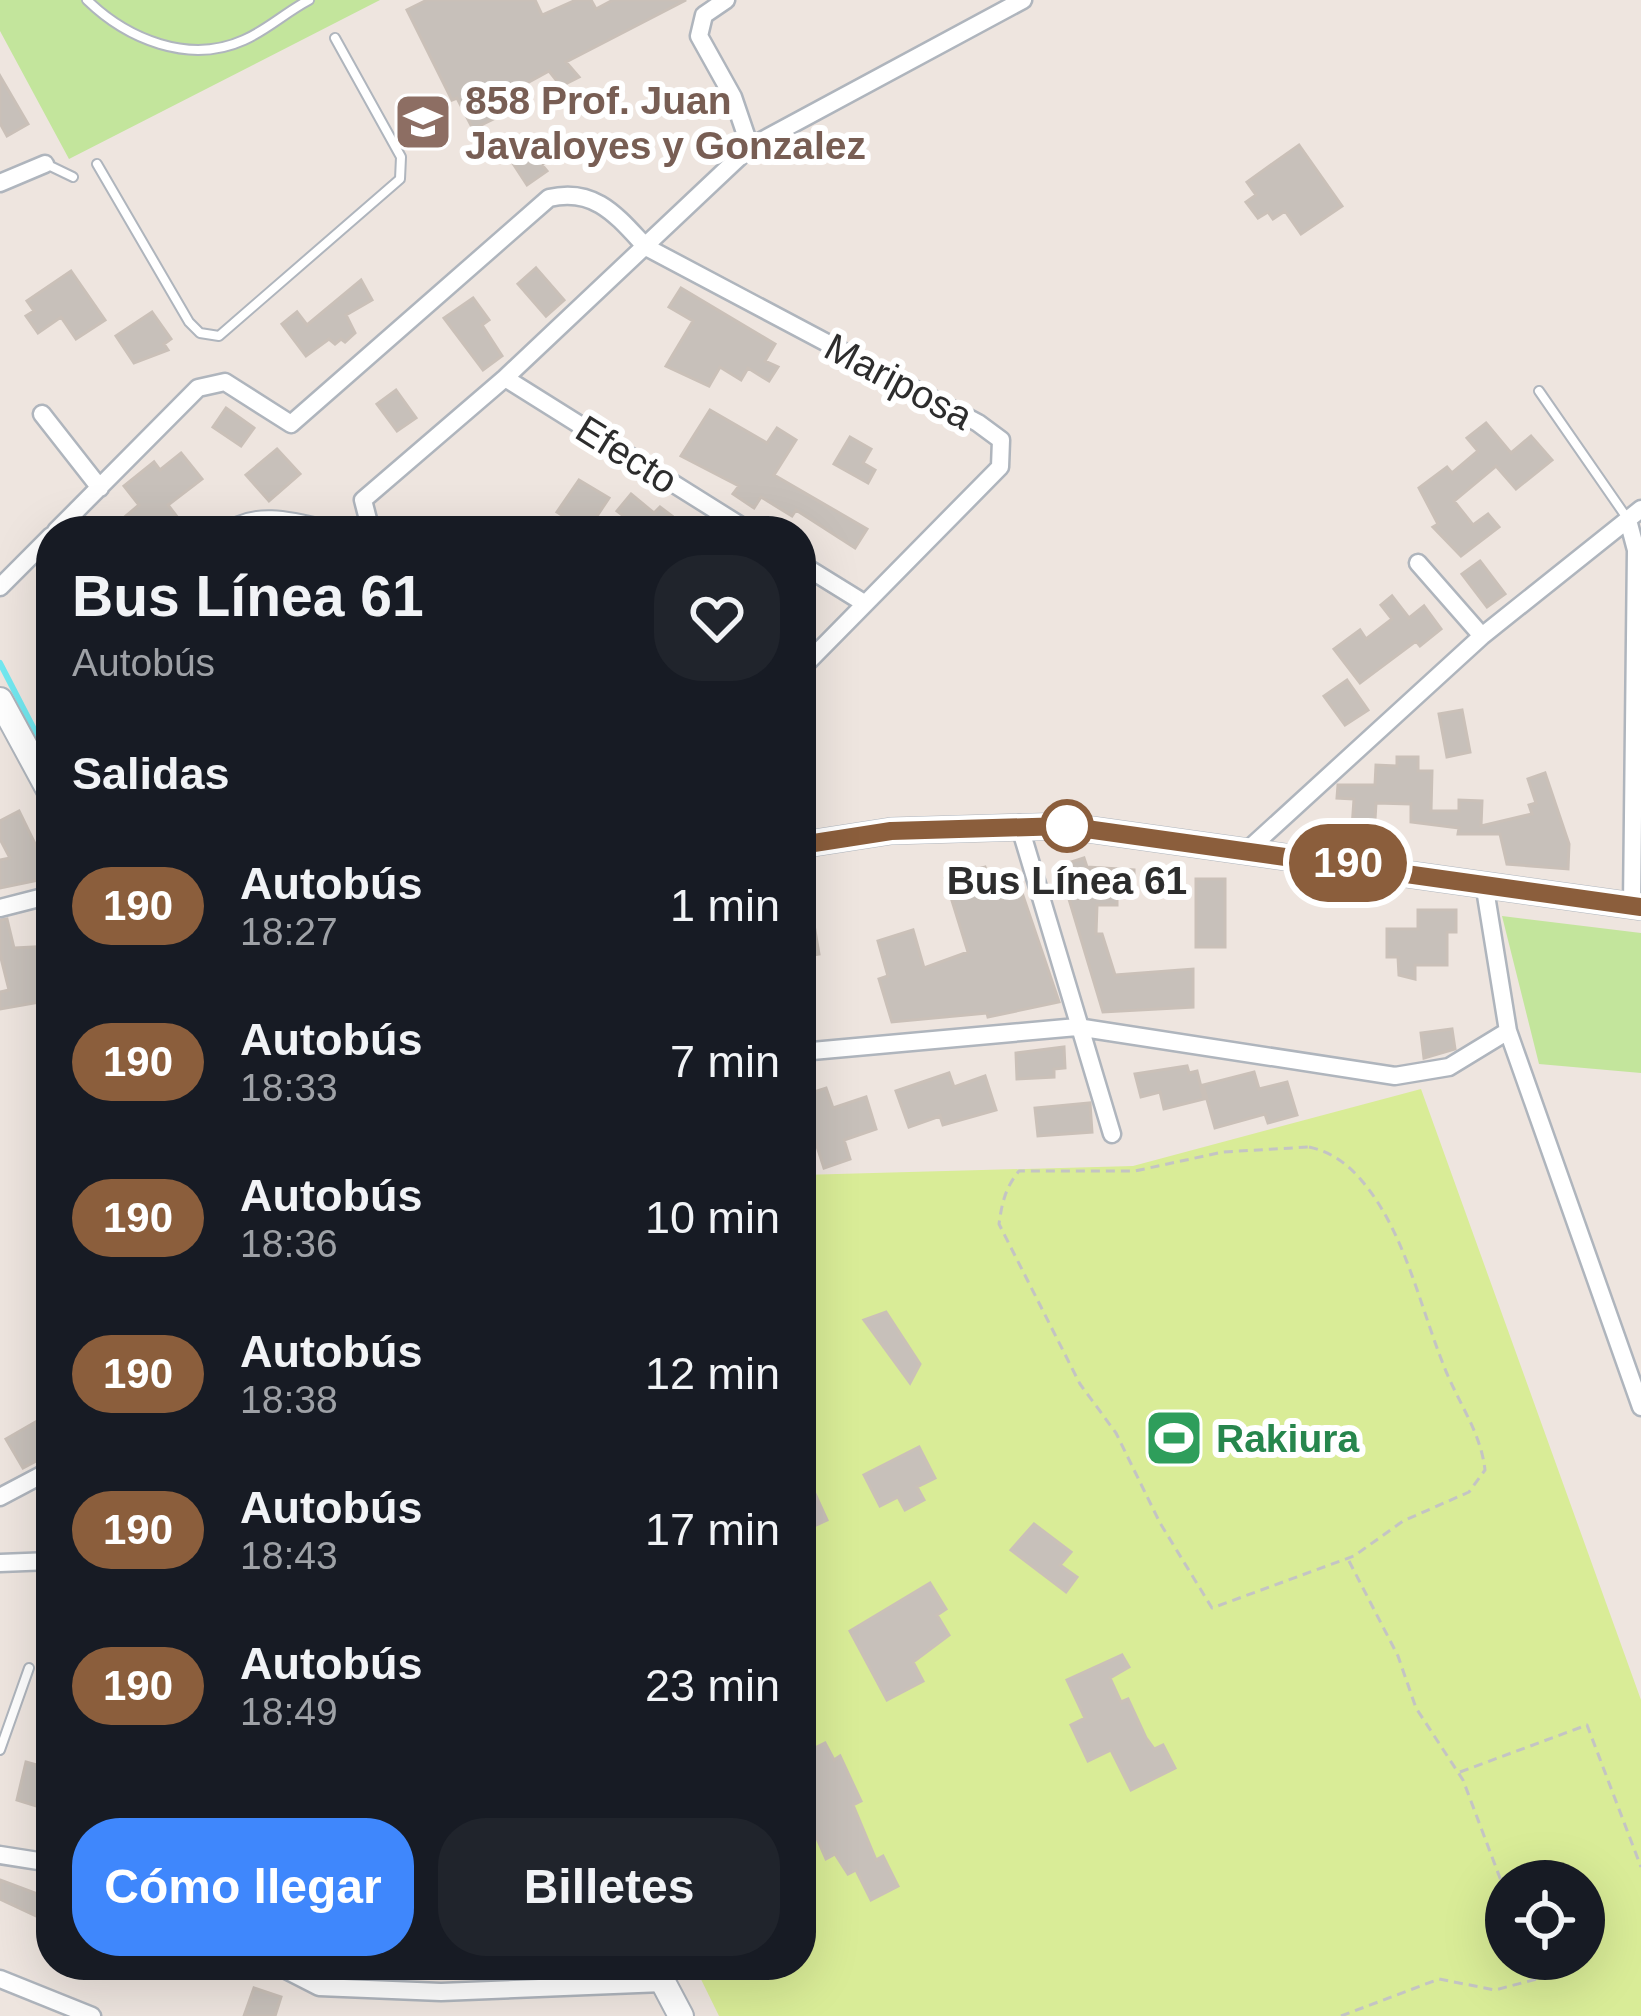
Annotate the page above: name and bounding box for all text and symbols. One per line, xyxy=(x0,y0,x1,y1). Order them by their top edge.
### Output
place label: 858 Prof. Juan Javaloyes y Gonzalez xyxy=(465,79,866,167)
school or university icon: 858 Prof. Juan Javaloyes y Gonzalez xyxy=(392,91,454,153)
street label: Mariposa xyxy=(818,325,980,438)
street label: Efecto xyxy=(568,407,685,502)
button: heart xyxy=(654,555,780,681)
text: Bus Línea 61 xyxy=(72,564,424,628)
text: Autobús xyxy=(72,641,215,684)
text: Salidas xyxy=(72,748,230,799)
marker: Bus Línea 61 xyxy=(1042,801,1092,851)
line badge: 190 xyxy=(1279,824,1417,902)
text: 190 xyxy=(1313,839,1383,886)
text: Autobús xyxy=(240,858,422,909)
place label: Bus Línea 61 xyxy=(947,859,1187,902)
text: 1 min xyxy=(670,880,780,931)
text: 190 xyxy=(103,882,173,929)
text: 18:27 xyxy=(240,910,338,953)
text: Autobús xyxy=(240,1014,422,1065)
text: 7 min xyxy=(670,1036,780,1087)
text: 190 xyxy=(103,1038,173,1085)
text: 18:33 xyxy=(240,1066,338,1109)
text: Autobús xyxy=(240,1170,422,1221)
text: 10 min xyxy=(645,1192,780,1243)
text: 190 xyxy=(103,1194,173,1241)
text: 18:36 xyxy=(240,1222,338,1265)
text: Autobús xyxy=(240,1326,422,1377)
text: 12 min xyxy=(645,1348,780,1399)
text: 190 xyxy=(103,1350,173,1397)
text: 18:38 xyxy=(240,1378,338,1421)
sports icon: Rakiura xyxy=(1143,1407,1205,1469)
place label: Rakiura xyxy=(1216,1417,1359,1460)
text: Autobús xyxy=(240,1482,422,1533)
text: 17 min xyxy=(645,1504,780,1555)
text: 190 xyxy=(103,1506,173,1553)
text: 18:43 xyxy=(240,1534,338,1577)
text: Autobús xyxy=(240,1638,422,1689)
text: 23 min xyxy=(645,1660,780,1711)
text: 190 xyxy=(103,1662,173,1709)
text: 18:49 xyxy=(240,1690,338,1733)
button: Cómo llegar xyxy=(72,1818,414,1956)
button: Billetes xyxy=(438,1818,780,1956)
map controls xyxy=(1485,1860,1605,1980)
button: locate xyxy=(1485,1860,1605,1980)

